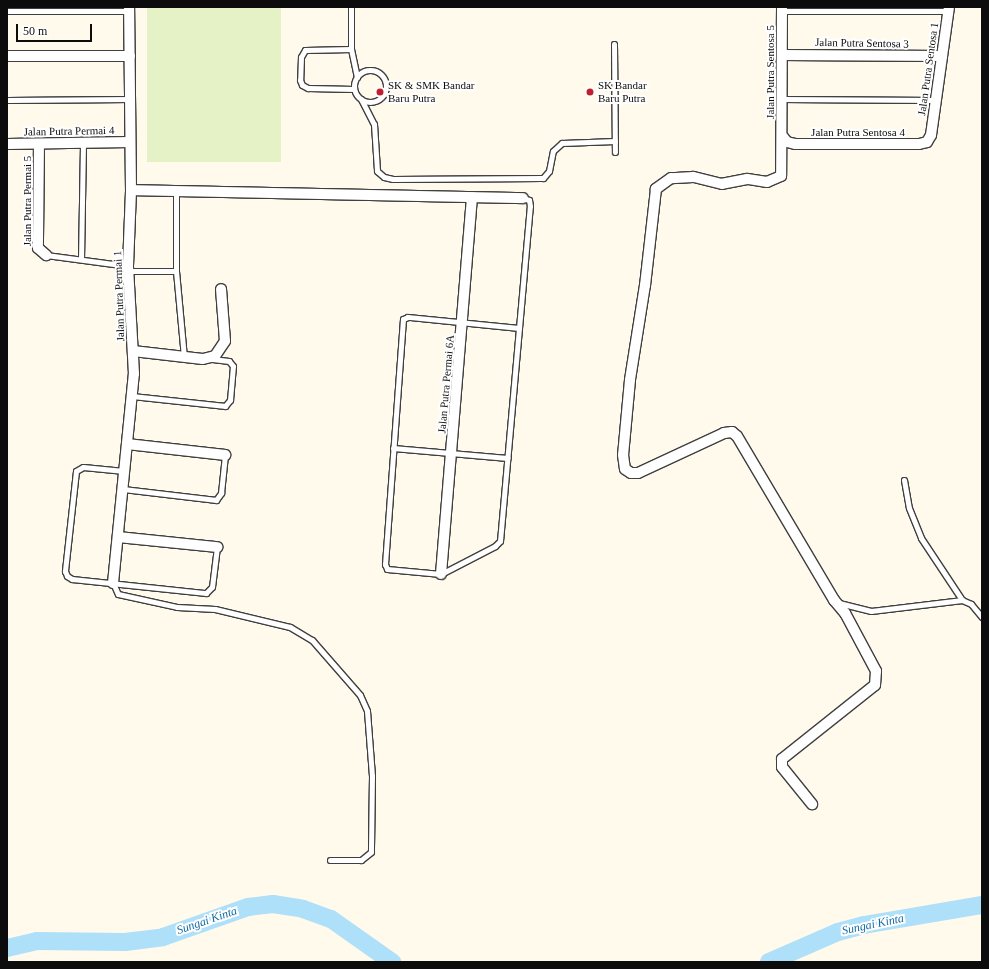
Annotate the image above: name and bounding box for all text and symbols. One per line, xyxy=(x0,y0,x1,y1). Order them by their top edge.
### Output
scale bar xyxy=(18,16,94,42)
street label: Jalan Putra Sentosa 1 xyxy=(915,22,941,116)
text: 50 m xyxy=(23,24,47,38)
street label: Jalan Putra Sentosa 5 xyxy=(763,25,777,119)
street label: Jalan Putra Sentosa 3 xyxy=(815,36,909,50)
place label: SK & SMK Bandar Baru Putra xyxy=(388,79,474,105)
place label: SK Bandar Baru Putra xyxy=(598,79,647,105)
marker: SK & SMK Bandar Baru Putra xyxy=(375,87,385,97)
marker: SK Bandar Baru Putra xyxy=(585,87,595,97)
street label: Jalan Putra Permai 4 xyxy=(24,124,114,138)
street label: Jalan Putra Sentosa 4 xyxy=(811,125,905,139)
street label: Jalan Putra Permai 5 xyxy=(20,156,34,246)
street label: Jalan Putra Permai 1 xyxy=(111,250,127,342)
street label: Jalan Putra Permai 6A xyxy=(435,334,457,434)
water label: Sungai Kinta xyxy=(175,904,239,938)
water label: Sungai Kinta xyxy=(841,911,905,939)

